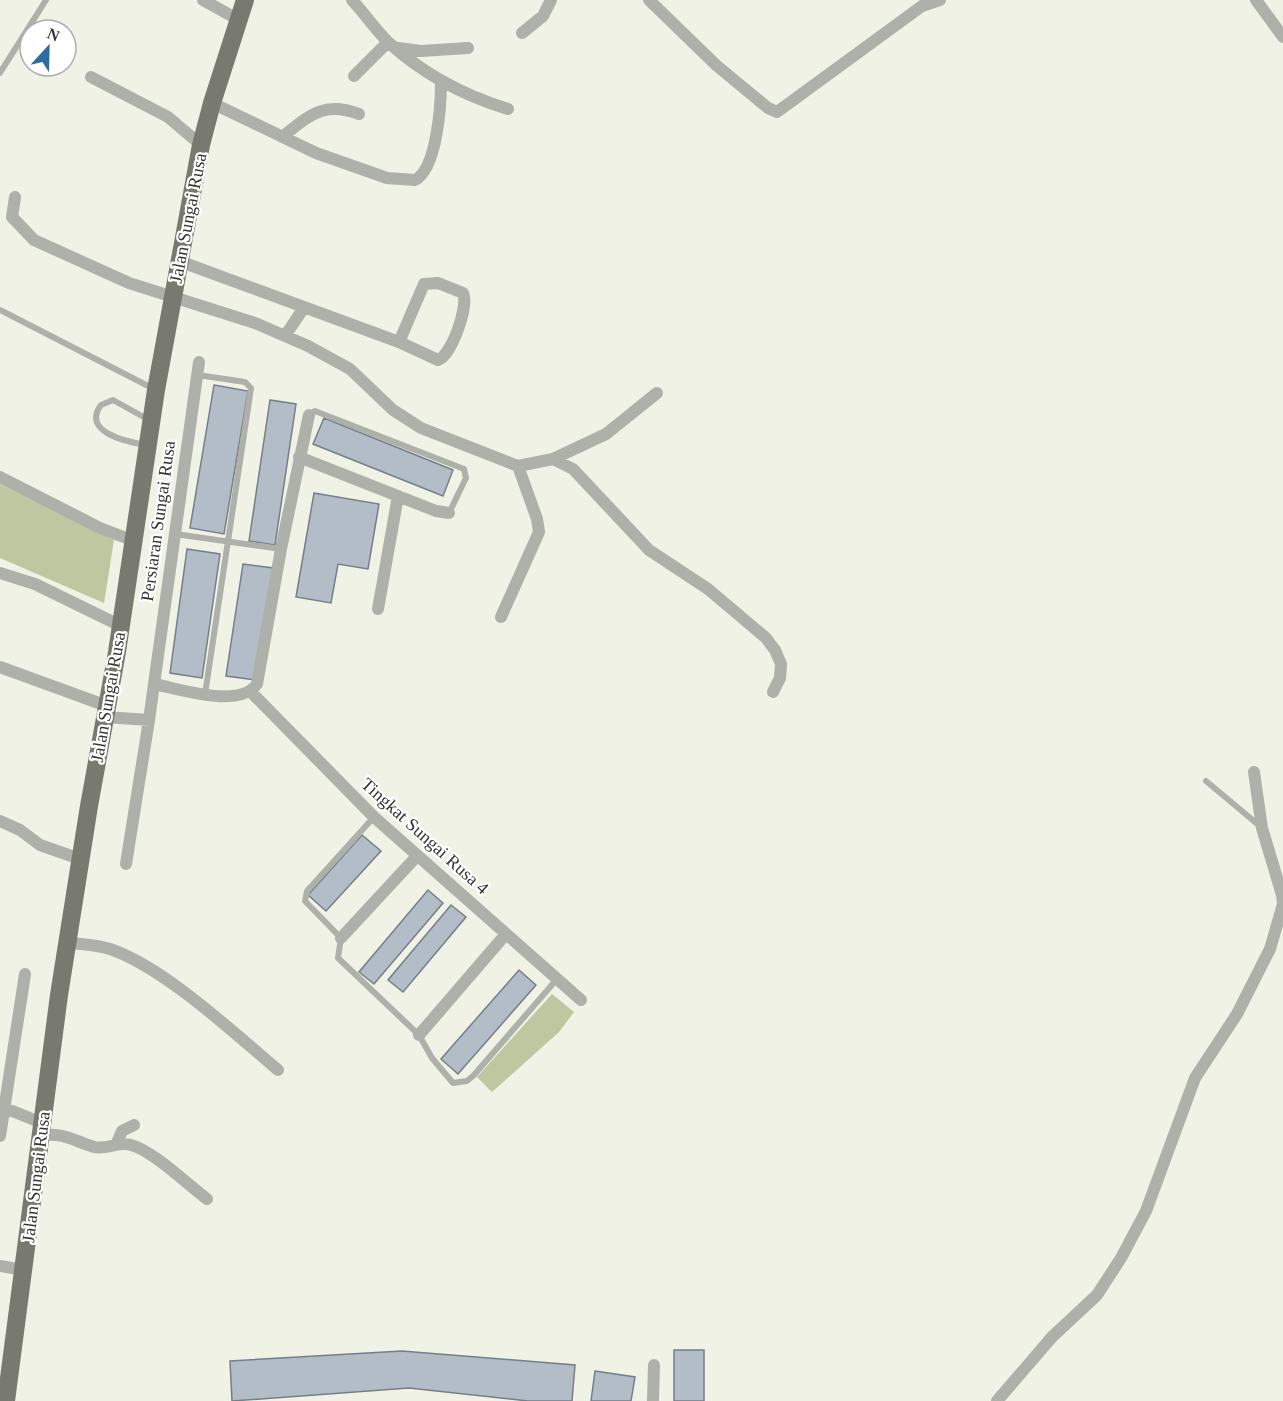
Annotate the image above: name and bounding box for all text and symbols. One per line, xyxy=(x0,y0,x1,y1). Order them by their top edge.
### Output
north arrow xyxy=(18,18,78,78)
text: N xyxy=(45,25,62,45)
street label: Jalan Sungai Rusa xyxy=(166,151,210,285)
street label: Persiaran Sungai Rusa xyxy=(137,439,179,603)
street label: Jalan Sungai Rusa xyxy=(87,630,129,764)
street label: Tingkat Sungai Rusa 4 xyxy=(357,774,493,898)
street label: Jalan Sungai Rusa xyxy=(18,1110,54,1244)

